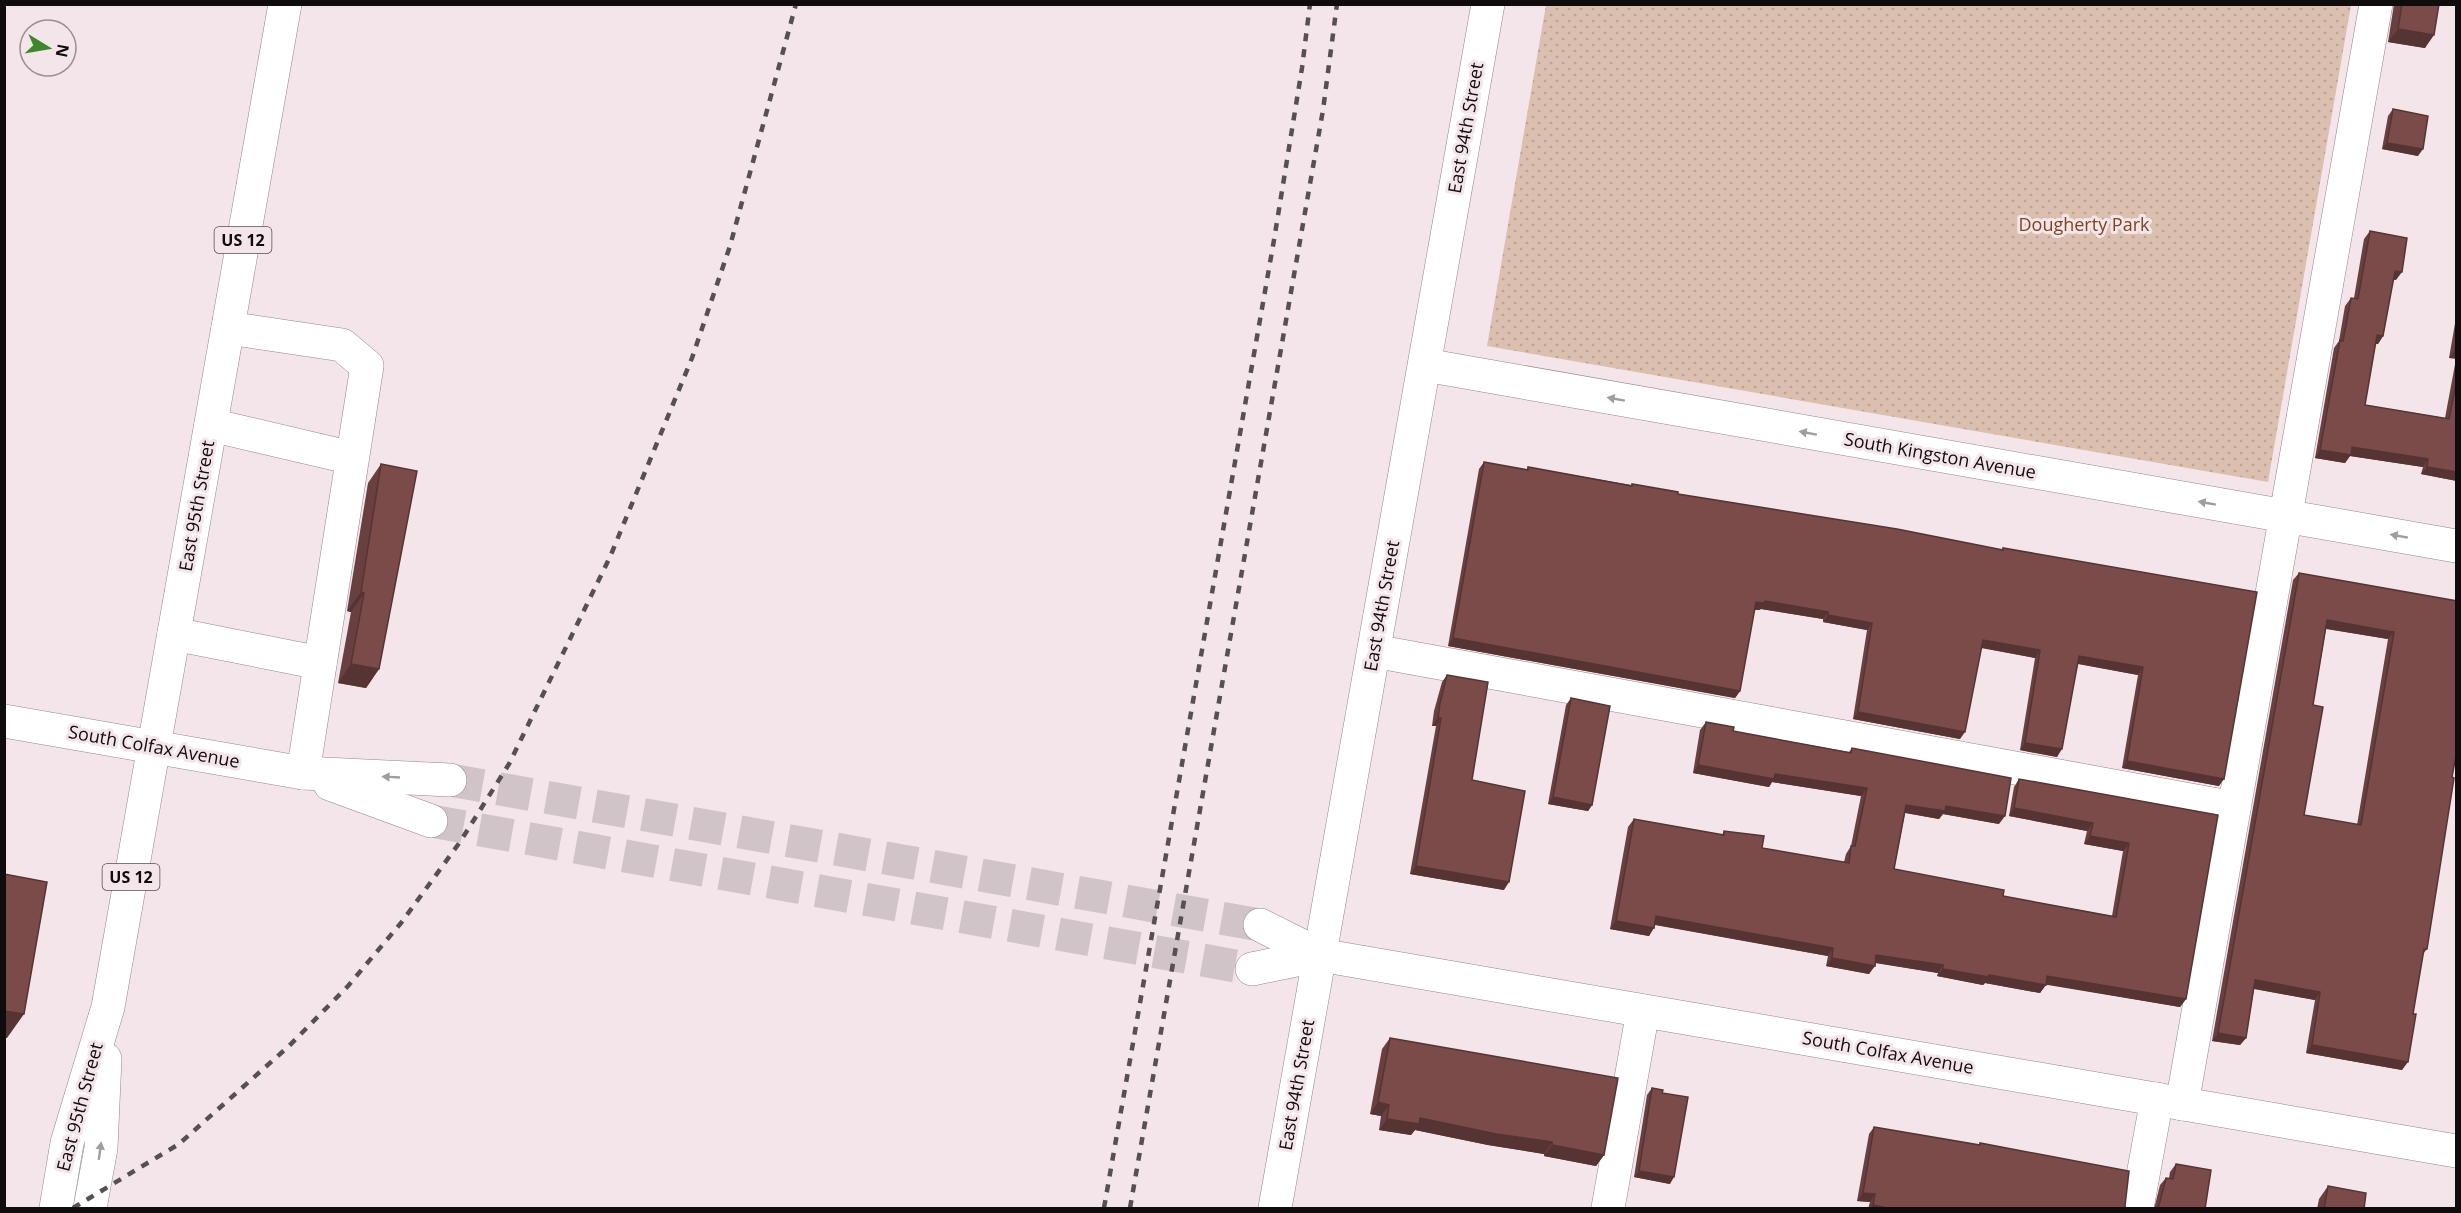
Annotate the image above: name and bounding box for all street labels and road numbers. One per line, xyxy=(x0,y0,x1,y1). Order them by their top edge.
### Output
street label: East 94th Street xyxy=(1442,60,1488,195)
road number: US 12 xyxy=(214,227,272,253)
street label: South Kingston Avenue xyxy=(1842,426,2038,484)
street label: East 95th Street xyxy=(173,438,219,573)
street label: East 94th Street xyxy=(1358,538,1404,673)
street label: South Colfax Avenue xyxy=(67,719,242,773)
road number: US 12 xyxy=(102,864,160,890)
street label: East 94th Street xyxy=(1273,1017,1319,1152)
street label: South Colfax Avenue xyxy=(1801,1025,1976,1079)
street label: East 95th Street xyxy=(50,1040,108,1174)

